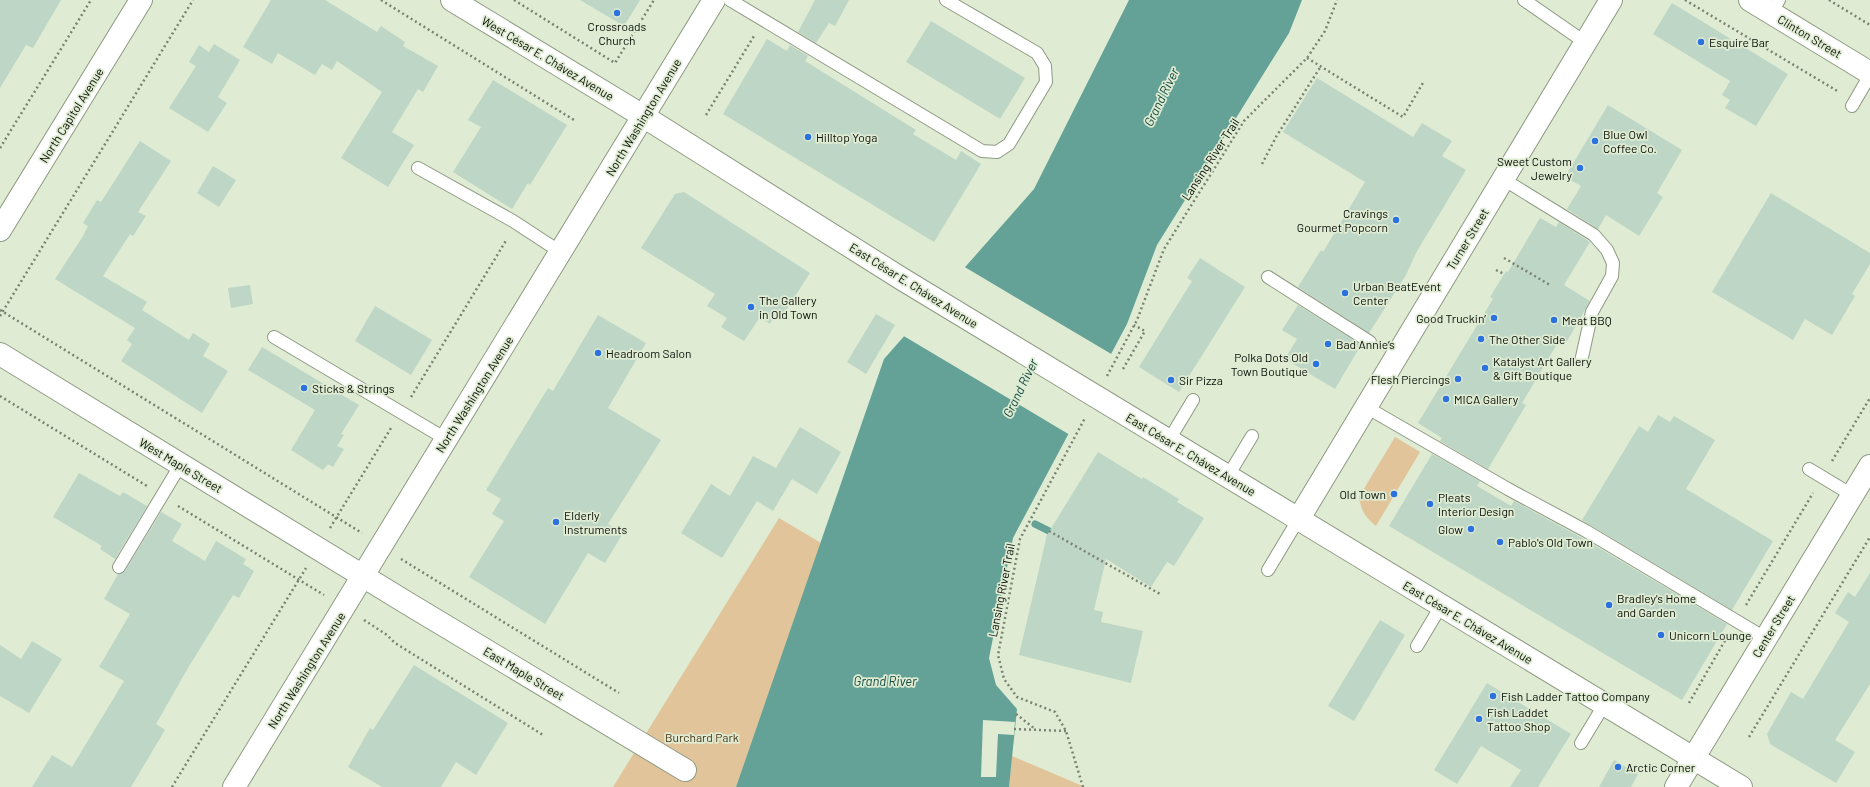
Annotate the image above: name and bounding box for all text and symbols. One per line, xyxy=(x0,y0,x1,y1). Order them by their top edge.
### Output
marker: Crossroads Church xyxy=(612,8,622,18)
street label: Clinton Street xyxy=(1776,11,1844,61)
street label: West César E. Chávez Avenue xyxy=(479,13,617,103)
place label: Crossroads Church xyxy=(588,19,647,47)
place label: Esquire Bar xyxy=(1709,35,1770,49)
marker: Esquire Bar xyxy=(1696,37,1706,47)
street label: North Washington Avenue xyxy=(602,56,684,178)
street label: North Capitol Avenue xyxy=(36,65,106,165)
water label: Grand River xyxy=(1140,65,1182,129)
street label: Lansing River Trail xyxy=(1178,115,1242,203)
place label: Blue Owl Coffee Co. xyxy=(1603,127,1657,155)
place label: Hilltop Yoga xyxy=(816,130,877,144)
marker: Hilltop Yoga xyxy=(803,132,813,142)
marker: Blue Owl Coffee Co. xyxy=(1590,136,1600,146)
place label: Sweet Custom Jewelry xyxy=(1497,154,1572,182)
marker: Sweet Custom Jewelry xyxy=(1575,163,1585,173)
place label: Cravings Gourmet Popcorn xyxy=(1297,206,1388,234)
street label: Turner Street xyxy=(1443,206,1491,272)
marker: Cravings Gourmet Popcorn xyxy=(1391,215,1401,225)
street label: East César E. Chávez Avenue xyxy=(847,240,981,330)
place label: Urban BeatEvent Center xyxy=(1353,279,1441,307)
marker: Urban BeatEvent Center xyxy=(1340,288,1350,298)
place label: The Gallery in Old Town xyxy=(759,293,818,321)
marker: The Gallery in Old Town xyxy=(746,302,756,312)
place label: Good Truckin’ xyxy=(1416,311,1486,325)
marker: Good Truckin’ xyxy=(1489,313,1499,323)
place label: Meat BBQ xyxy=(1562,313,1612,327)
marker: Meat BBQ xyxy=(1549,315,1559,325)
place label: The Other Side xyxy=(1489,332,1565,346)
street label: North Washington Avenue xyxy=(432,333,516,455)
marker: The Other Side xyxy=(1476,334,1486,344)
place label: Bad Annie’s xyxy=(1336,337,1395,351)
marker: Bad Annie’s xyxy=(1323,339,1333,349)
place label: Headroom Salon xyxy=(606,346,691,360)
marker: Headroom Salon xyxy=(593,348,603,358)
place label: Polka Dots Old Town Boutique xyxy=(1231,350,1308,378)
place label: Katalyst Art Gallery & Gift Boutique xyxy=(1493,354,1592,382)
water label: Grand River xyxy=(999,356,1041,420)
marker: Polka Dots Old Town Boutique xyxy=(1311,359,1321,369)
marker: Katalyst Art Gallery & Gift Boutique xyxy=(1480,363,1490,373)
place label: Flesh Piercings xyxy=(1371,372,1450,386)
place label: Sir Pizza xyxy=(1179,373,1223,387)
marker: Flesh Piercings xyxy=(1453,374,1463,384)
marker: Sir Pizza xyxy=(1166,375,1176,385)
place label: Sticks & Strings xyxy=(312,381,395,395)
marker: Sticks & Strings xyxy=(299,383,309,393)
place label: MICA Gallery xyxy=(1454,392,1519,406)
marker: MICA Gallery xyxy=(1441,394,1451,404)
street label: East César E. Chávez Avenue xyxy=(1124,410,1258,498)
street label: West Maple Street xyxy=(137,435,225,495)
place label: Old Town xyxy=(1339,487,1386,501)
marker: Old Town xyxy=(1389,489,1399,499)
place label: Pleats Interior Design xyxy=(1438,490,1514,518)
marker: Pleats Interior Design xyxy=(1425,499,1435,509)
place label: Elderly Instruments xyxy=(564,508,628,536)
marker: Elderly Instruments xyxy=(551,517,561,527)
place label: Glow xyxy=(1438,522,1463,536)
marker: Glow xyxy=(1466,524,1476,534)
place label: Pablo's Old Town xyxy=(1508,535,1593,549)
marker: Pablo's Old Town xyxy=(1495,537,1505,547)
street label: Lansing River Trail xyxy=(985,542,1017,638)
street label: East César E. Chávez Avenue xyxy=(1401,578,1535,666)
place label: Bradley's Home and Garden xyxy=(1617,591,1696,619)
street label: Center Street xyxy=(1749,592,1797,660)
marker: Bradley's Home and Garden xyxy=(1604,600,1614,610)
street label: North Washington Avenue xyxy=(264,609,348,731)
place label: Unicorn Lounge xyxy=(1669,628,1751,642)
marker: Unicorn Lounge xyxy=(1656,630,1666,640)
street label: East Maple Street xyxy=(481,643,567,703)
water label: Grand River xyxy=(853,673,917,689)
place label: Fish Ladder Tattoo Company xyxy=(1501,689,1650,703)
marker: Fish Ladder Tattoo Company xyxy=(1488,691,1498,701)
place label: Fish Laddet Tattoo Shop xyxy=(1487,705,1550,733)
marker: Fish Laddet Tattoo Shop xyxy=(1474,714,1484,724)
park label: Burchard Park xyxy=(665,730,739,744)
place label: Arctic Corner xyxy=(1626,760,1696,774)
marker: Arctic Corner xyxy=(1613,762,1623,772)

